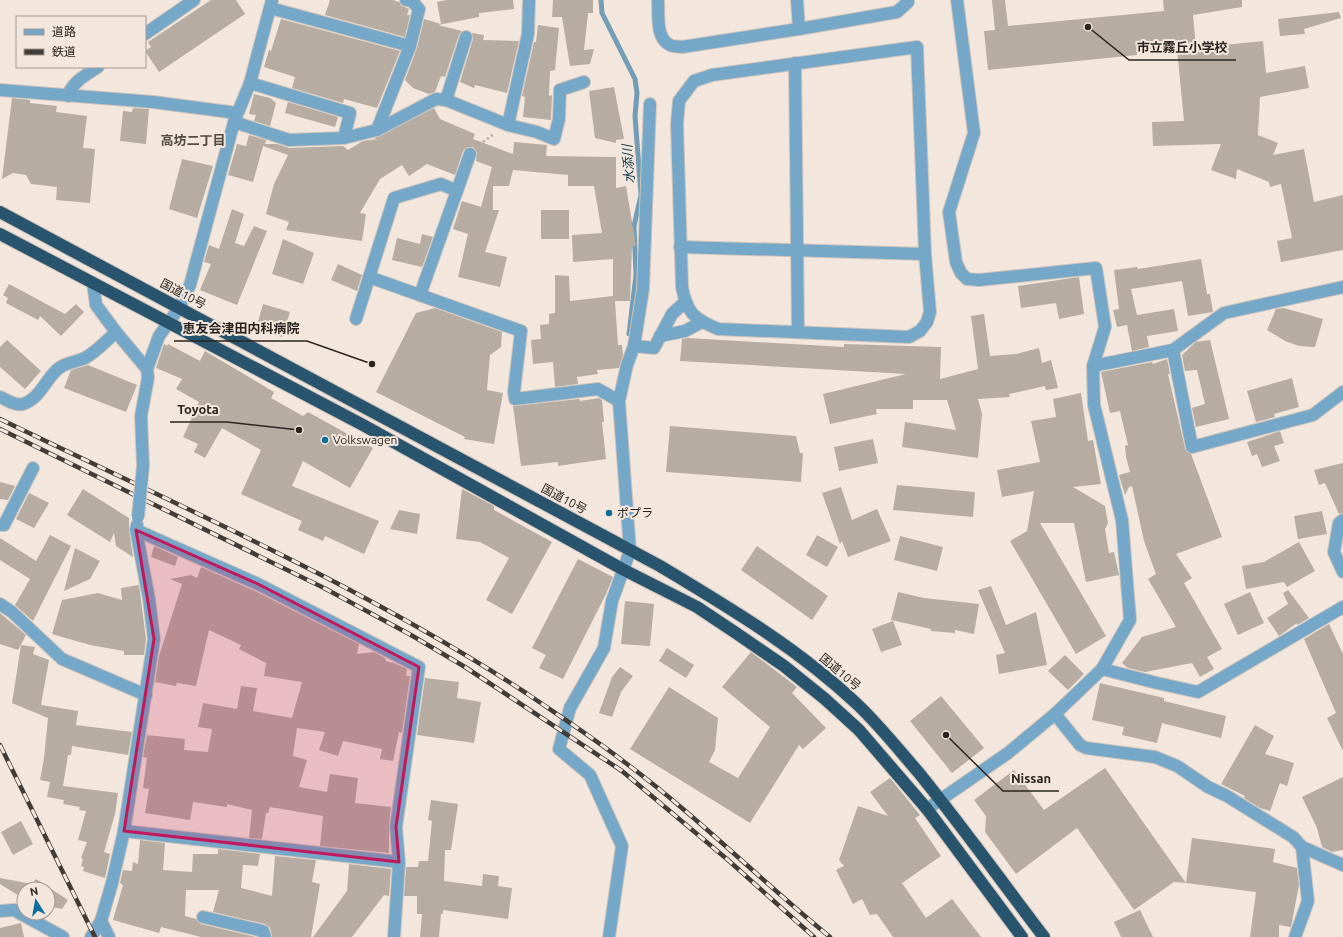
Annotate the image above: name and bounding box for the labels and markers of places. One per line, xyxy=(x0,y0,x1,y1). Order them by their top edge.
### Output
callout: 市立霧丘小学校 xyxy=(1129,35,1236,60)
callout: 恵友会津田内科病院 xyxy=(174,316,307,341)
callout: Toyota xyxy=(170,397,227,422)
place label: Volkswagen xyxy=(333,433,397,446)
marker: Volkswagen xyxy=(320,435,330,445)
place label: ポプラ xyxy=(617,506,653,519)
marker: ポプラ xyxy=(604,508,614,518)
callout: Nissan xyxy=(1003,766,1059,791)

